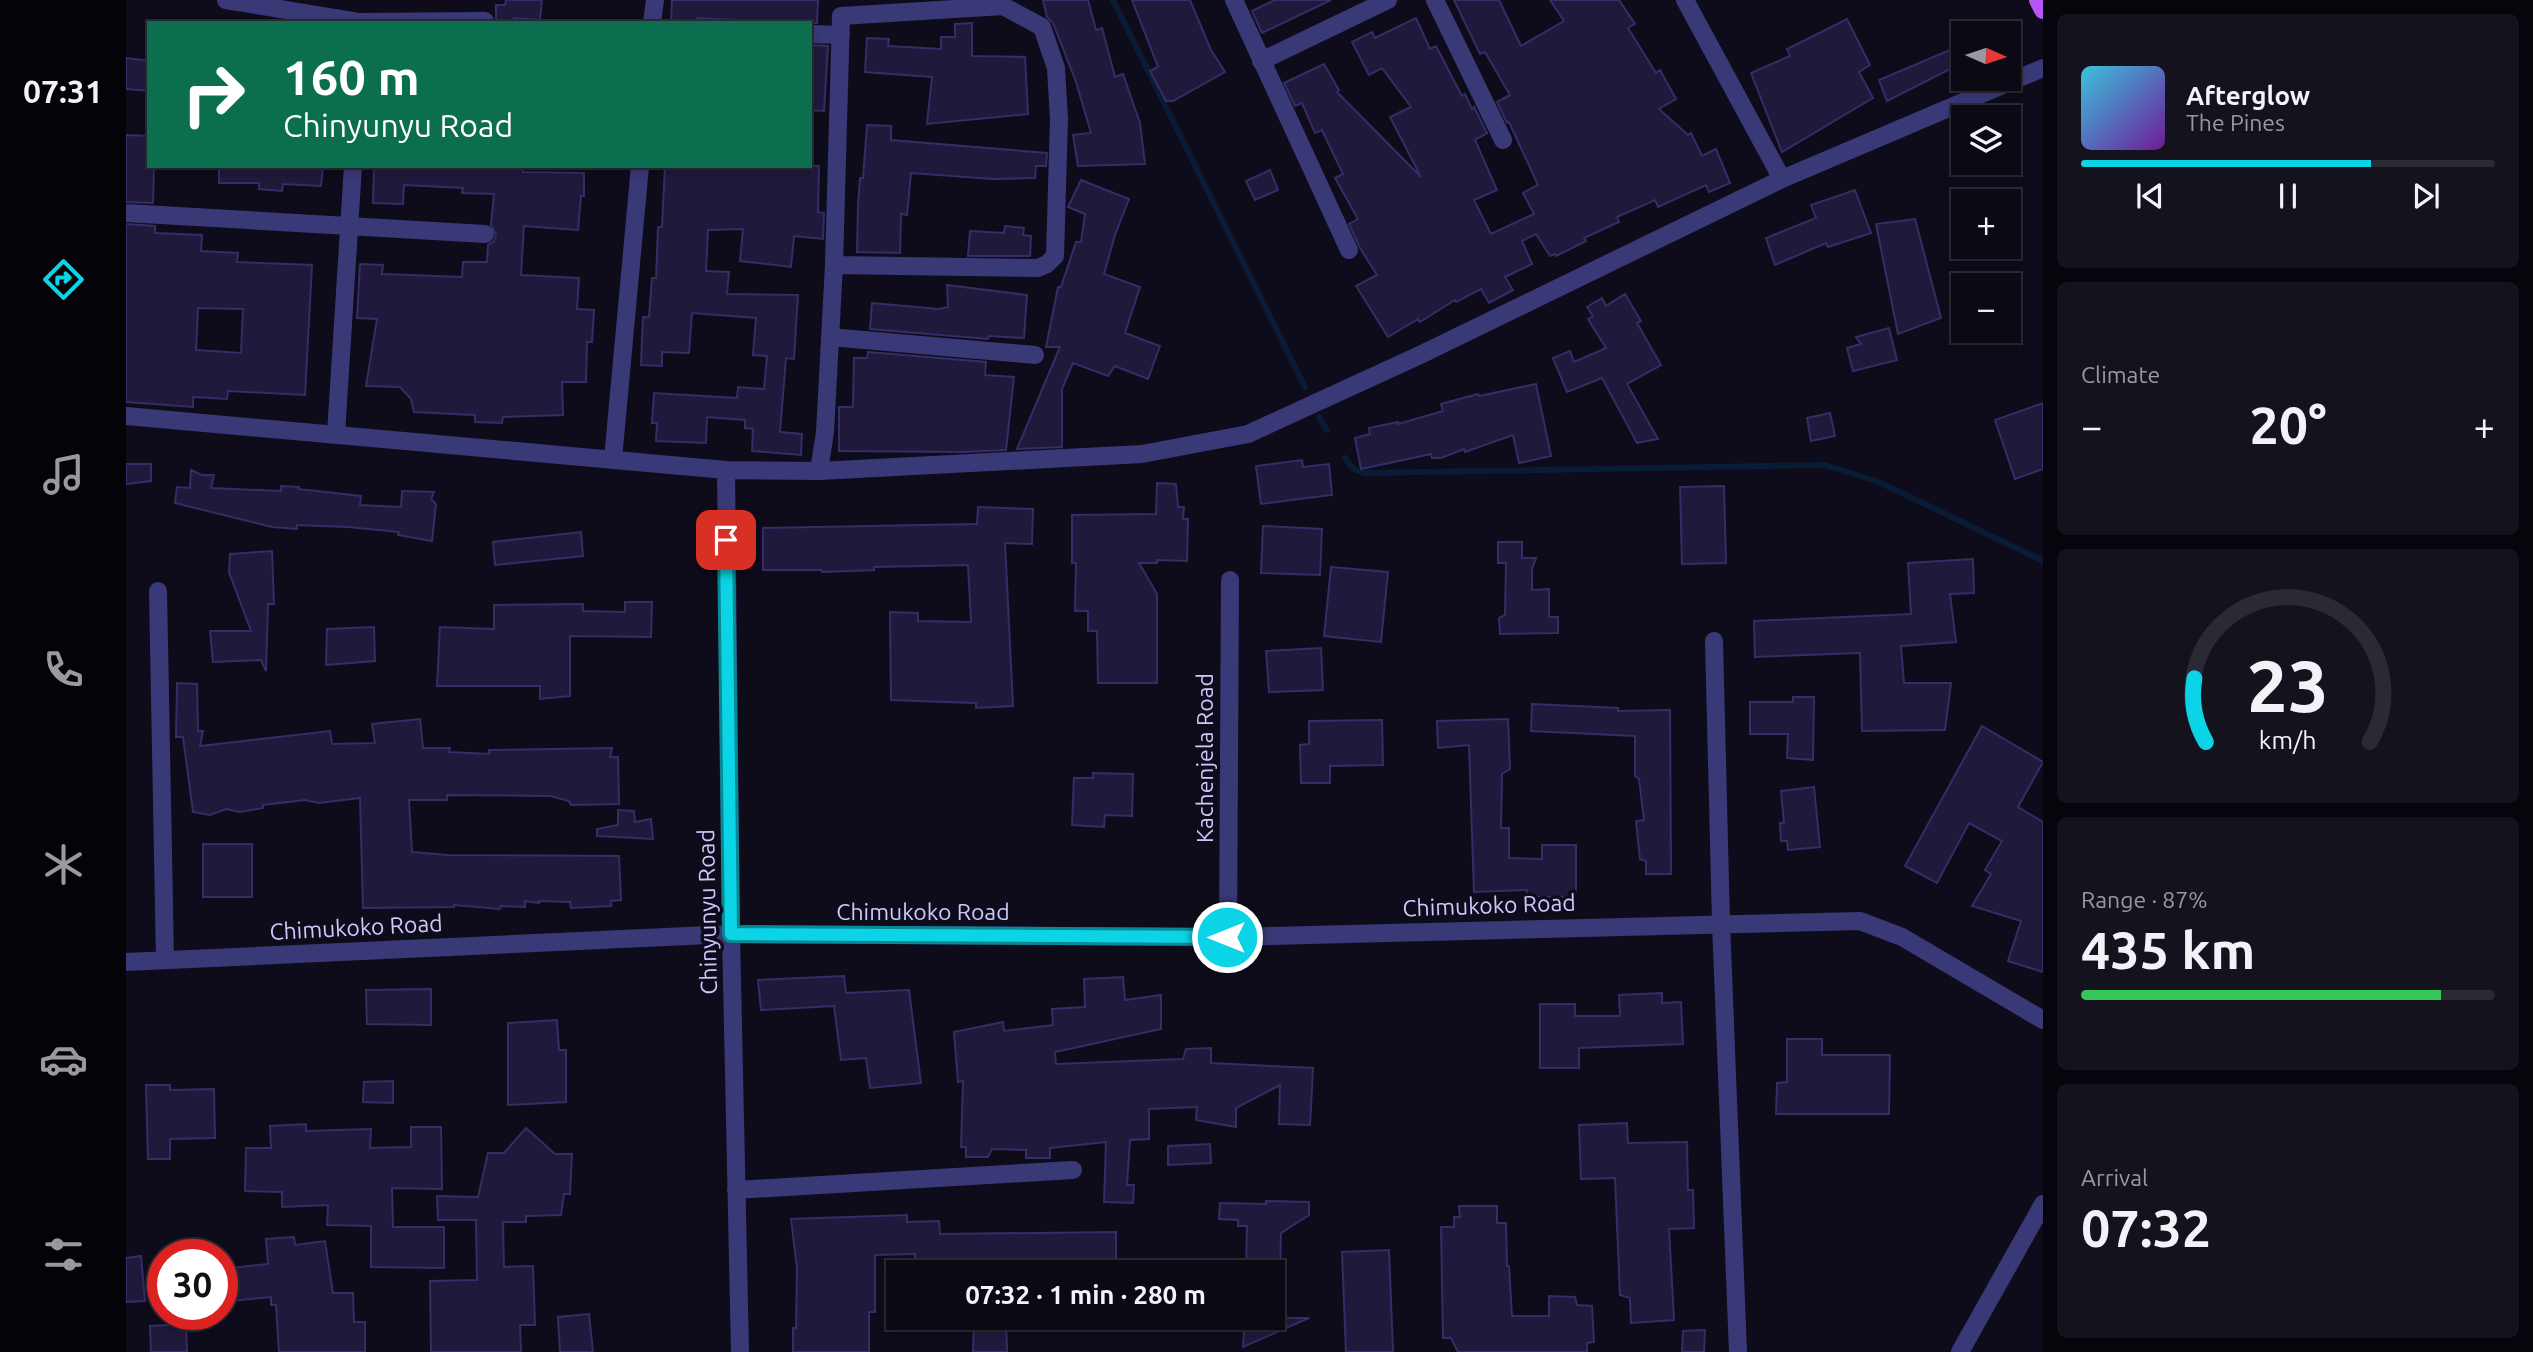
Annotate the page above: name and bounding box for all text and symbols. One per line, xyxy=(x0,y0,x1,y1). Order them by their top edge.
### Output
north arrow xyxy=(1951,21,2021,91)
map controls xyxy=(1951,21,2021,343)
icon: right xyxy=(168,49,259,140)
text: 160 m xyxy=(283,49,420,104)
text: 07:31 xyxy=(23,73,103,109)
text: Afterglow xyxy=(2186,81,2310,110)
button: layers xyxy=(1951,105,2021,175)
text: Chinyunyu Road xyxy=(283,107,513,143)
text: The Pines xyxy=(2186,110,2285,135)
icon: previous xyxy=(2131,177,2169,215)
icon: pause xyxy=(2269,177,2307,215)
icon: next xyxy=(2407,177,2445,215)
button: + xyxy=(1951,189,2021,259)
icon: directions xyxy=(39,255,88,304)
button: − xyxy=(1951,273,2021,343)
text: Climate xyxy=(2081,362,2160,387)
text: 20° xyxy=(2249,396,2327,454)
text: − xyxy=(2081,405,2102,447)
text: + xyxy=(2474,405,2495,447)
icon: music xyxy=(39,450,88,499)
pin xyxy=(696,510,756,570)
icon: arrive xyxy=(707,521,745,559)
text: 23 xyxy=(2247,644,2329,726)
icon: phone xyxy=(39,645,88,694)
street label: Kachenjela Road xyxy=(1192,673,1217,843)
text: km/h xyxy=(2259,726,2317,754)
street label: Chinyunyu Road xyxy=(693,829,721,995)
icon: climate xyxy=(39,840,88,889)
text: Range · 87% xyxy=(2081,887,2208,912)
street label: Chimukoko Road xyxy=(1402,889,1576,921)
street label: Chimukoko Road xyxy=(836,899,1010,924)
position arrow xyxy=(1190,900,1264,974)
street label: Chimukoko Road xyxy=(269,910,443,944)
text: 435 km xyxy=(2081,921,2255,979)
icon: car xyxy=(39,1035,88,1084)
text: Arrival xyxy=(2081,1165,2148,1190)
text: 07:32 xyxy=(2081,1199,2211,1257)
icon: filters xyxy=(39,1230,88,1279)
speed limit sign: 30 xyxy=(147,1239,238,1330)
text: 07:32 · 1 min · 280 m xyxy=(965,1280,1206,1309)

